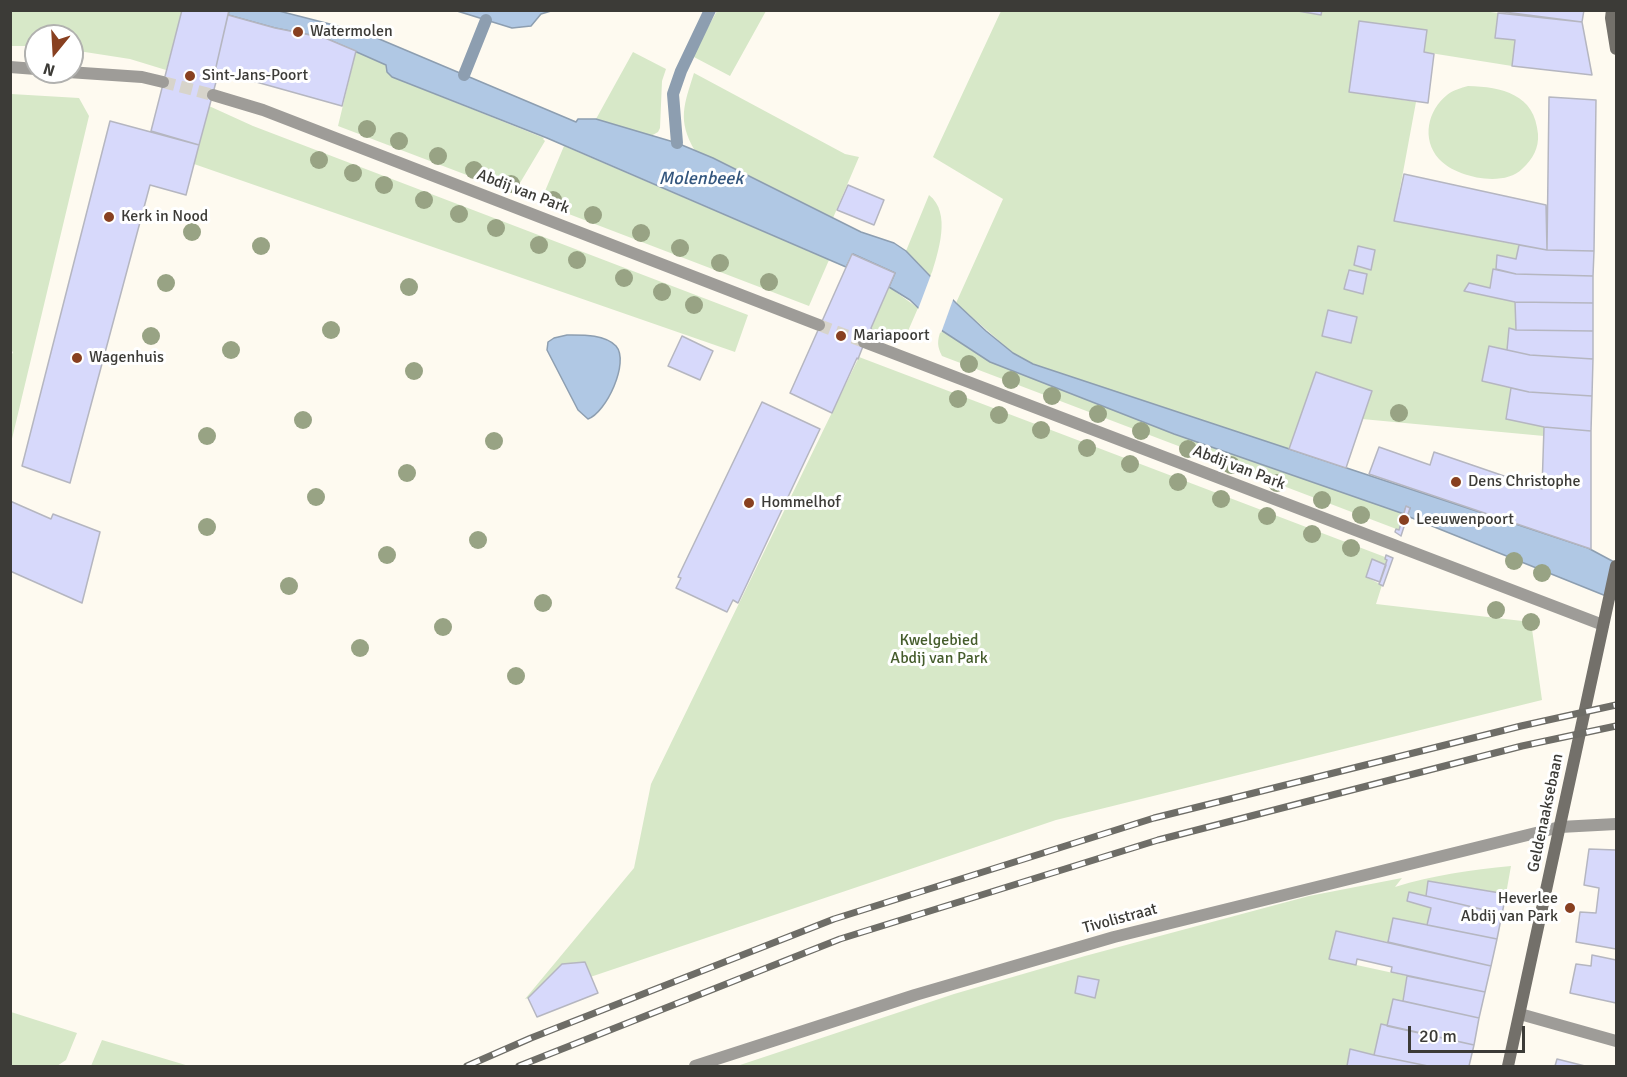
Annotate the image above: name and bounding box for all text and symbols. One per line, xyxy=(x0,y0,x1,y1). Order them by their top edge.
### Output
place label: Watermolen xyxy=(310,22,393,42)
north arrow xyxy=(24,24,84,84)
marker: Watermolen xyxy=(291,25,305,39)
text: N xyxy=(41,58,57,80)
place label: Sint-Jans-Poort xyxy=(202,66,308,86)
marker: Sint-Jans-Poort xyxy=(183,69,197,83)
street label: Abdij van Park xyxy=(474,166,572,218)
water label: Molenbeek xyxy=(659,168,743,190)
place label: Kerk in Nood xyxy=(121,207,208,227)
marker: Kerk in Nood xyxy=(102,210,116,224)
place label: Mariapoort xyxy=(853,326,930,346)
marker: Mariapoort xyxy=(834,329,848,343)
place label: Wagenhuis xyxy=(89,348,164,368)
marker: Wagenhuis xyxy=(70,351,84,365)
street label: Abdij van Park xyxy=(1190,442,1288,494)
place label: Dens Christophe xyxy=(1468,472,1580,492)
marker: Dens Christophe xyxy=(1449,475,1463,489)
place label: Hommelhof xyxy=(761,493,841,513)
marker: Hommelhof xyxy=(742,496,756,510)
place label: Leeuwenpoort xyxy=(1416,510,1514,530)
marker: Leeuwenpoort xyxy=(1397,513,1411,527)
park label: Kwelgebied Abdij van Park xyxy=(890,631,988,669)
street label: Geldenaaksebaan xyxy=(1524,752,1568,874)
place label: Heverlee Abdij van Park xyxy=(1461,889,1558,927)
street label: Tivolistraat xyxy=(1081,900,1159,938)
marker: Heverlee Abdij van Park xyxy=(1563,901,1577,915)
scale bar xyxy=(1411,1014,1528,1052)
text: 20 m xyxy=(1419,1025,1457,1047)

